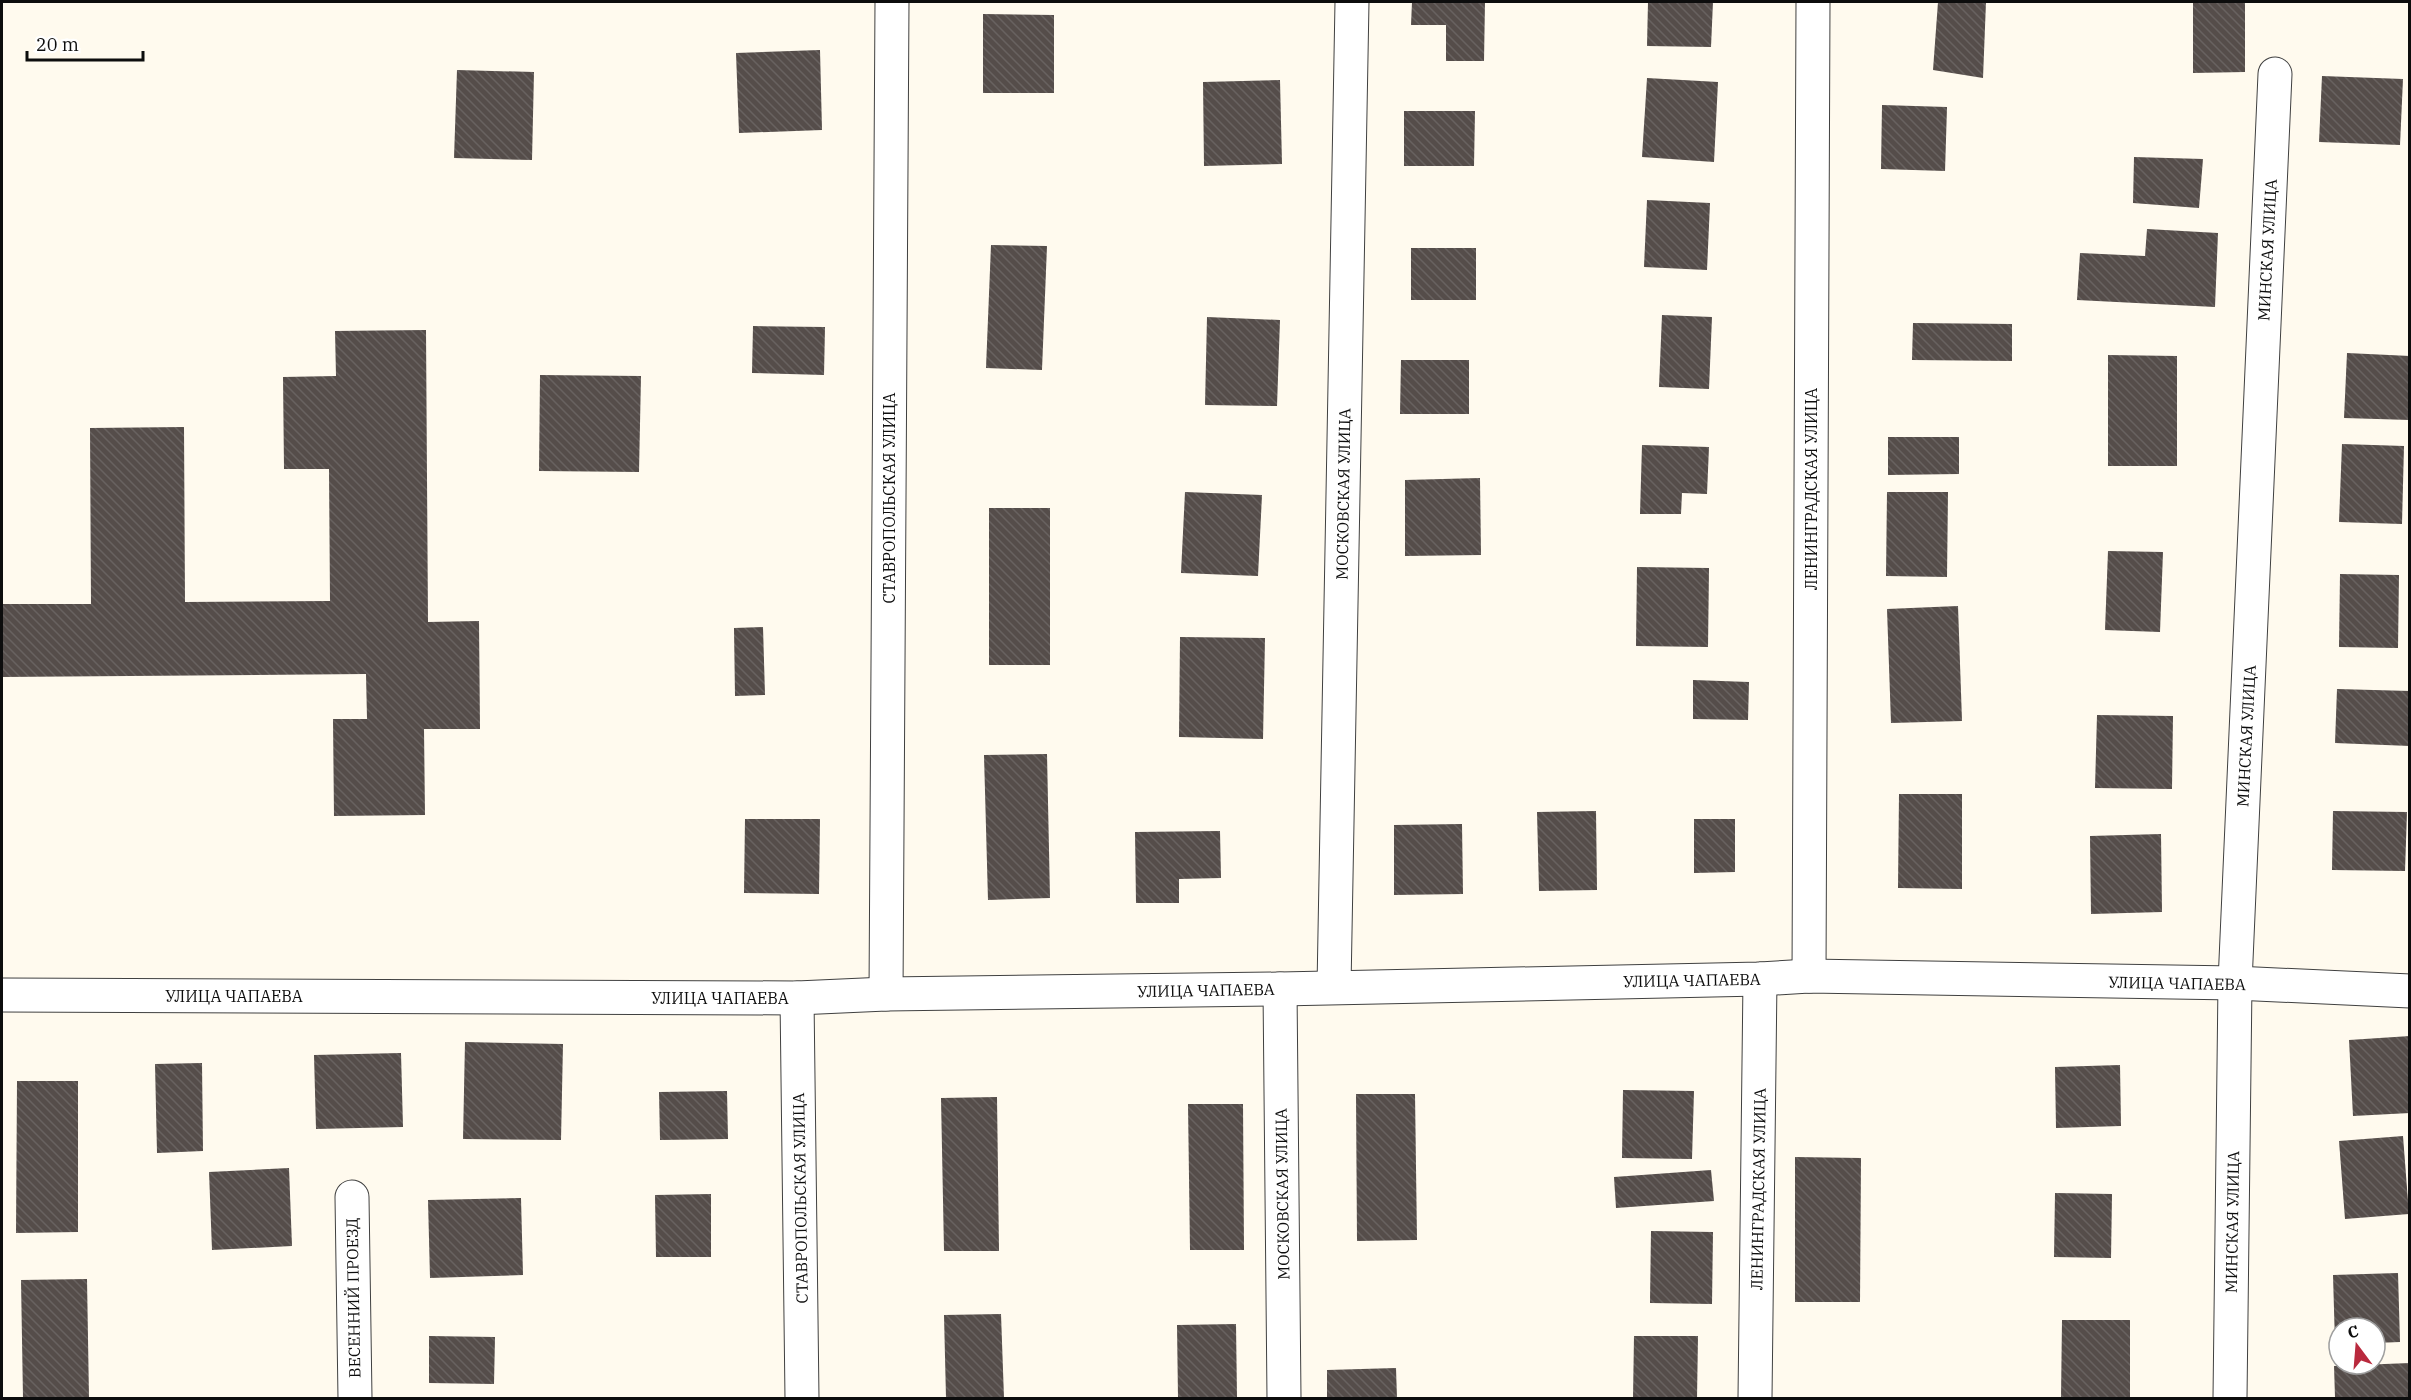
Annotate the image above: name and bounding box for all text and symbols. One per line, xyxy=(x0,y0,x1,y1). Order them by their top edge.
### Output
scale bar xyxy=(27,24,142,62)
text: 20 m xyxy=(36,33,79,56)
street label: МИНСКАЯ УЛИЦА xyxy=(2253,178,2281,322)
street label: ЛЕНИНГРАДСКАЯ УЛИЦА xyxy=(1801,388,1821,590)
street label: СТАВРОПОЛЬСКАЯ УЛИЦА xyxy=(879,392,899,604)
street label: МОСКОВСКАЯ УЛИЦА xyxy=(1332,408,1354,580)
street label: МИНСКАЯ УЛИЦА xyxy=(2232,664,2260,808)
street label: УЛИЦА ЧАПАЕВА xyxy=(1623,969,1761,991)
street label: УЛИЦА ЧАПАЕВА xyxy=(2108,972,2246,994)
street label: УЛИЦА ЧАПАЕВА xyxy=(1137,979,1275,1001)
street label: УЛИЦА ЧАПАЕВА xyxy=(165,986,303,1006)
street label: УЛИЦА ЧАПАЕВА xyxy=(651,988,789,1008)
street label: ЛЕНИНГРАДСКАЯ УЛИЦА xyxy=(1746,1088,1770,1290)
street label: СТАВРОПОЛЬСКАЯ УЛИЦА xyxy=(788,1092,812,1304)
street label: МОСКОВСКАЯ УЛИЦА xyxy=(1271,1108,1293,1280)
street label: МИНСКАЯ УЛИЦА xyxy=(2221,1151,2243,1293)
street label: ВЕСЕННИЙ ПРОЕЗД xyxy=(342,1218,364,1378)
north arrow xyxy=(2327,1316,2387,1376)
text: С xyxy=(2345,1321,2361,1343)

